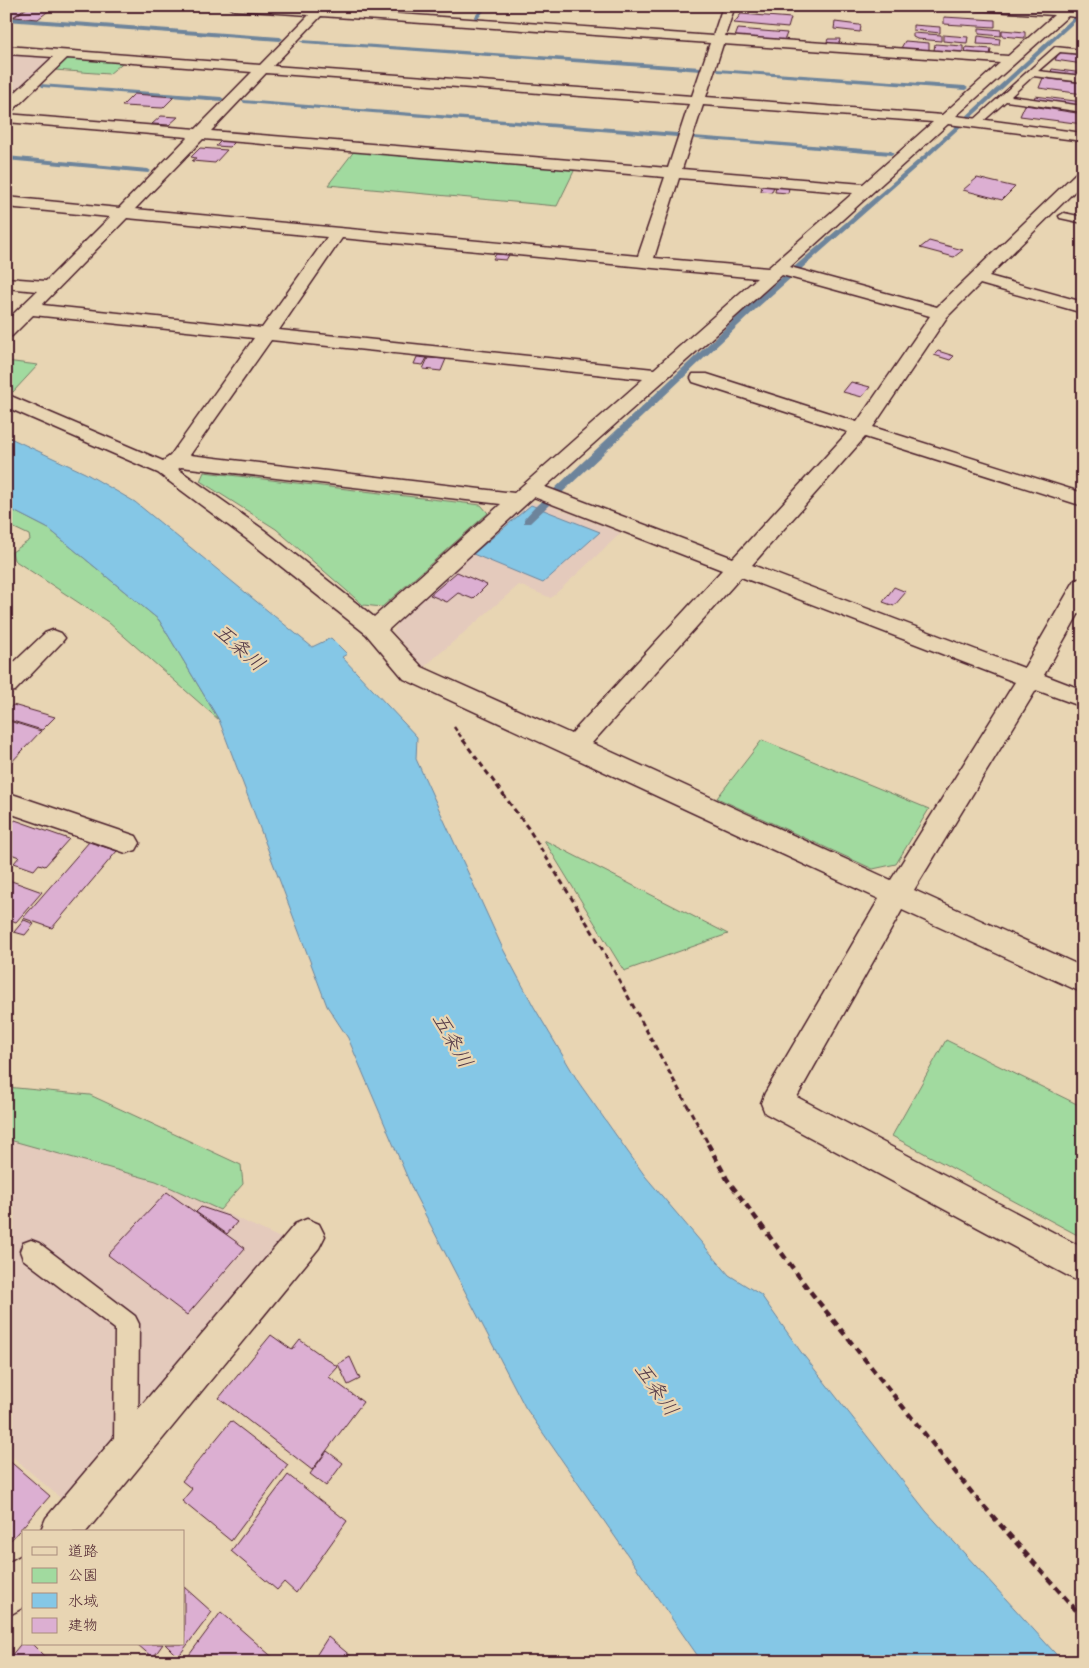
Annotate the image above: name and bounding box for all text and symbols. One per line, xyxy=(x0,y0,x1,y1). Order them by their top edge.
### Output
water label: 五条川 xyxy=(209,617,271,677)
water label: 五条川 xyxy=(427,1008,479,1072)
water label: 五条川 xyxy=(629,1357,685,1421)
legend xyxy=(22,1530,185,1646)
text: 道路 xyxy=(68,1541,98,1561)
text: 公園 xyxy=(68,1565,98,1585)
text: 水域 xyxy=(68,1591,98,1611)
text: 建物 xyxy=(68,1615,98,1635)

